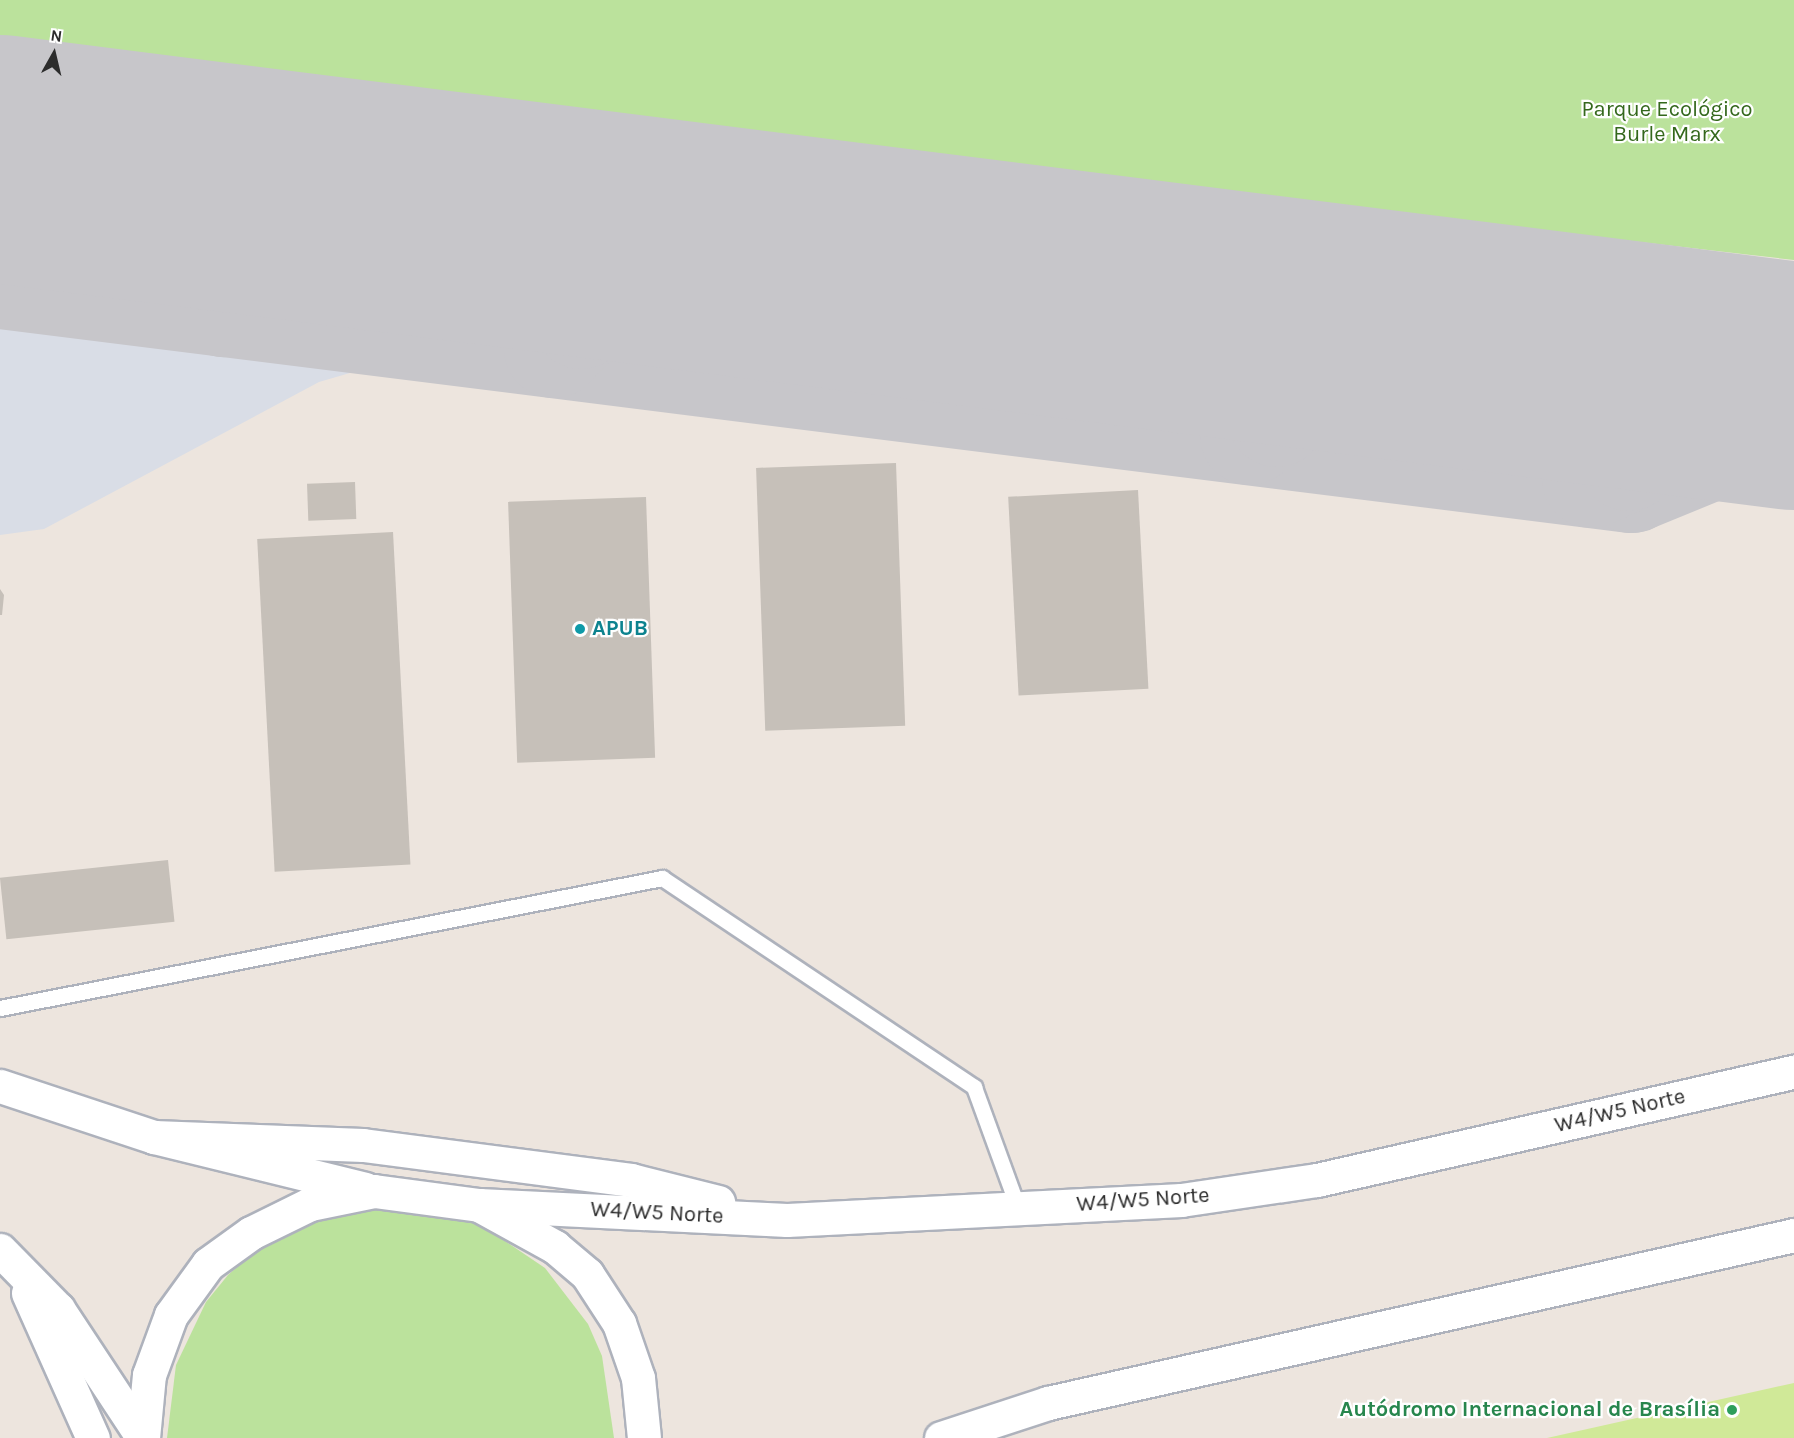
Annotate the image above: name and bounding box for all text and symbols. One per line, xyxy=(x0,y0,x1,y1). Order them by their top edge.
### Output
north arrow xyxy=(24,24,84,84)
text: N xyxy=(50,25,64,46)
park label: Parque Ecológico Burle Marx xyxy=(1581,96,1753,148)
place label: APUB xyxy=(592,616,648,642)
marker: APUB xyxy=(573,622,587,636)
street label: W4/W5 Norte xyxy=(1552,1083,1688,1139)
street label: W4/W5 Norte xyxy=(1076,1182,1210,1218)
street label: W4/W5 Norte xyxy=(590,1196,724,1230)
place label: Autódromo Internacional de Brasília xyxy=(1340,1397,1720,1423)
marker: Autódromo Internacional de Brasília xyxy=(1725,1403,1739,1417)

